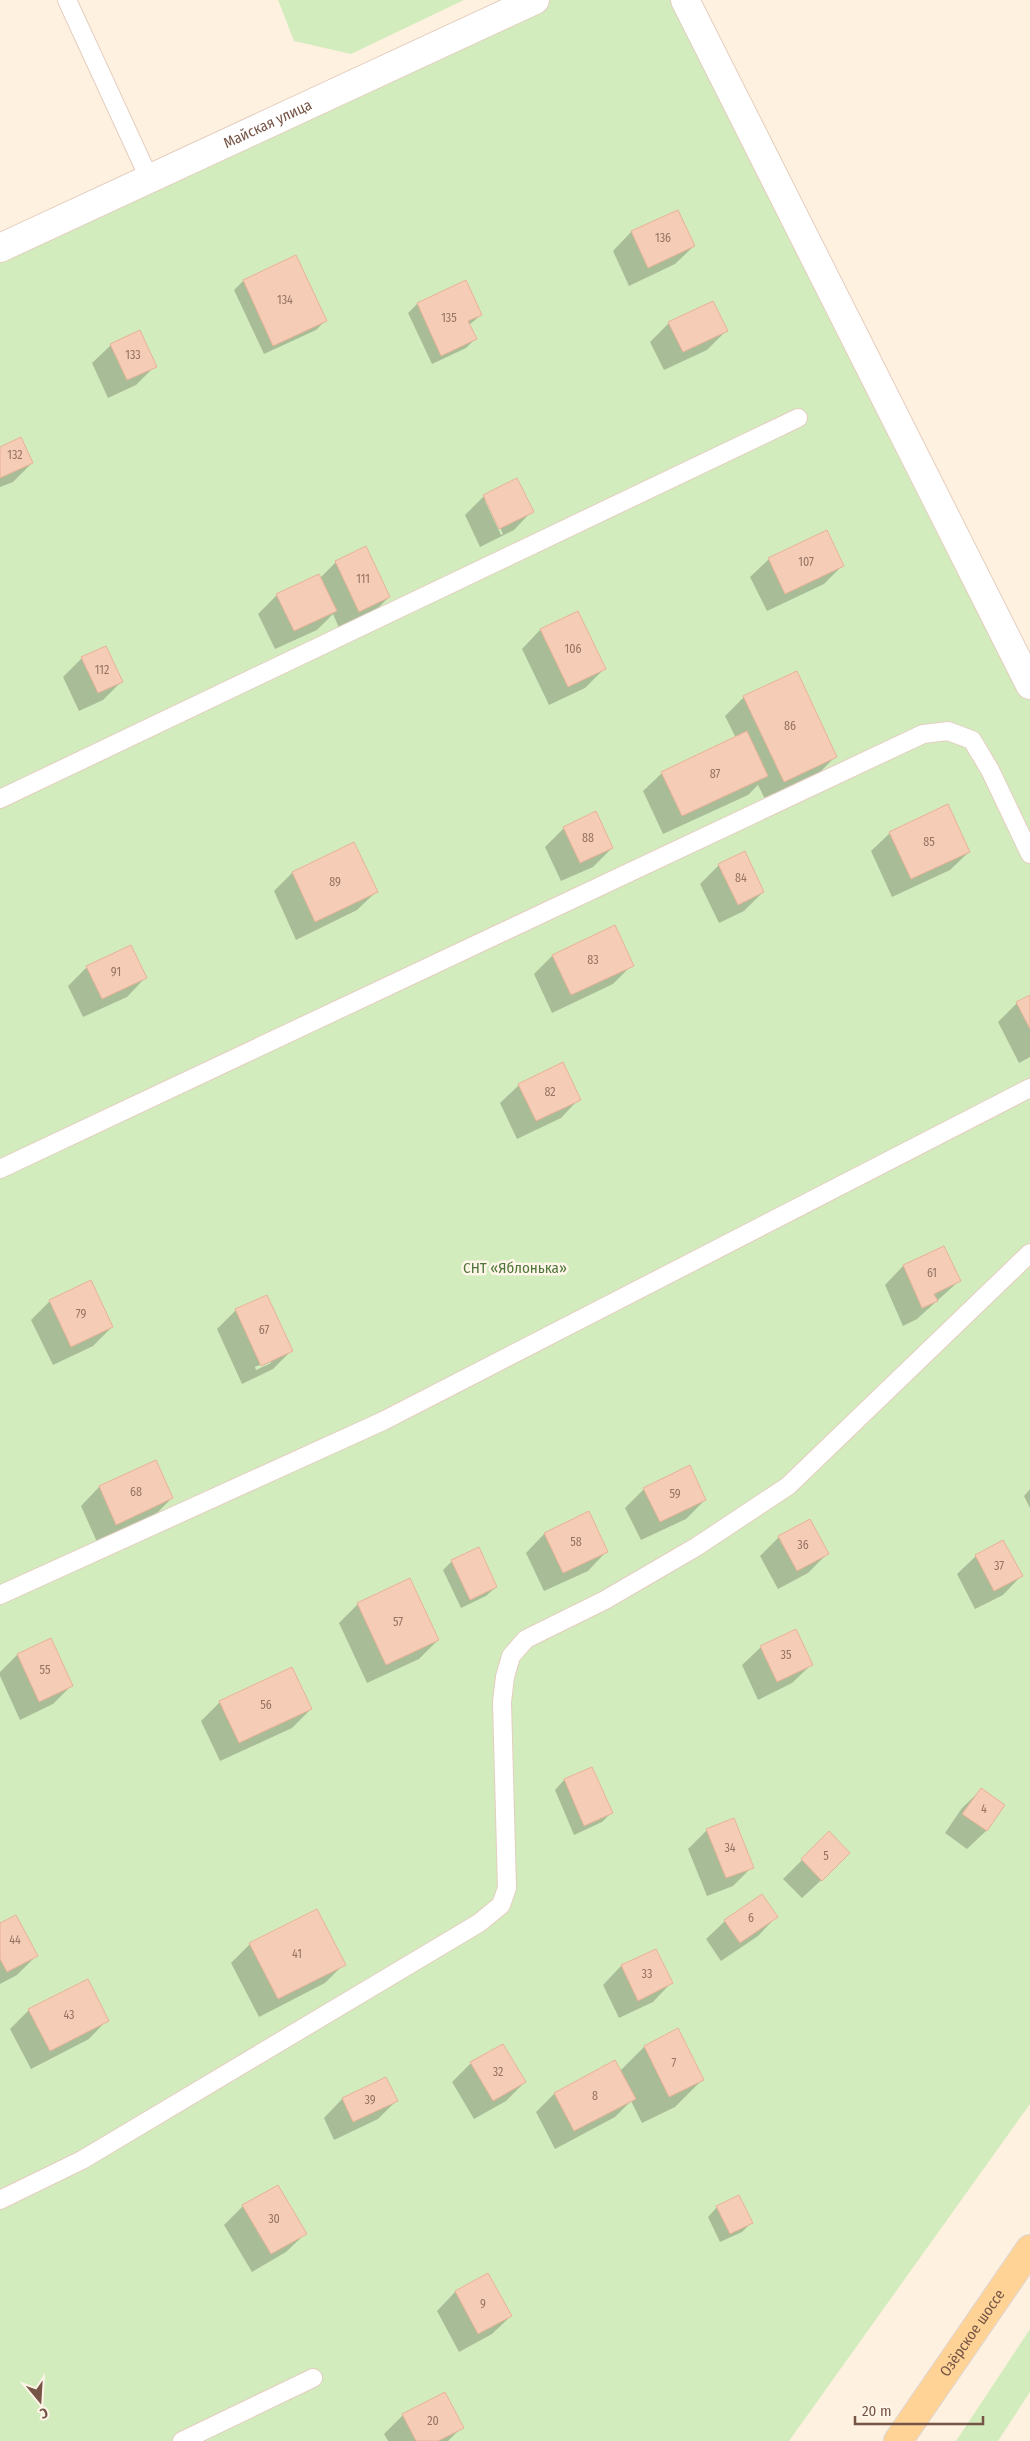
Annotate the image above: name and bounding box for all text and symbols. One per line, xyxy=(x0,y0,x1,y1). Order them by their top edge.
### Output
street label: Майская улица xyxy=(221,96,315,152)
house number: 136 xyxy=(655,231,671,245)
house number: 134 xyxy=(277,293,293,307)
house number: 135 xyxy=(441,311,457,325)
house number: 133 xyxy=(125,348,141,362)
house number: 132 xyxy=(7,448,23,462)
house number: 107 xyxy=(798,555,814,569)
house number: 111 xyxy=(356,572,370,586)
house number: 106 xyxy=(565,642,581,656)
house number: 112 xyxy=(95,663,109,677)
house number: 86 xyxy=(784,719,796,733)
house number: 87 xyxy=(710,767,720,781)
house number: 88 xyxy=(582,831,594,845)
house number: 85 xyxy=(923,835,935,849)
house number: 84 xyxy=(735,871,747,885)
house number: 89 xyxy=(329,875,341,889)
house number: 83 xyxy=(587,953,599,967)
house number: 91 xyxy=(111,965,121,979)
house number: 82 xyxy=(544,1085,556,1099)
park label: СНТ «Яблонька» xyxy=(463,1259,567,1277)
house number: 61 xyxy=(927,1266,937,1280)
house number: 79 xyxy=(76,1307,86,1321)
house number: 67 xyxy=(259,1323,269,1337)
house number: 68 xyxy=(130,1485,142,1499)
house number: 59 xyxy=(669,1487,681,1501)
house number: 58 xyxy=(570,1535,582,1549)
house number: 36 xyxy=(797,1538,809,1552)
house number: 37 xyxy=(994,1559,1004,1573)
house number: 57 xyxy=(393,1615,403,1629)
house number: 35 xyxy=(781,1648,792,1662)
house number: 55 xyxy=(40,1663,51,1677)
house number: 56 xyxy=(260,1698,272,1712)
house number: 4 xyxy=(981,1802,987,1816)
house number: 34 xyxy=(724,1841,736,1855)
house number: 5 xyxy=(823,1849,829,1863)
house number: 6 xyxy=(748,1911,754,1925)
house number: 44 xyxy=(9,1933,21,1947)
house number: 41 xyxy=(292,1947,302,1961)
house number: 33 xyxy=(642,1967,652,1981)
house number: 43 xyxy=(63,2008,75,2022)
house number: 7 xyxy=(672,2056,677,2070)
house number: 32 xyxy=(493,2065,503,2079)
house number: 8 xyxy=(592,2089,598,2103)
house number: 39 xyxy=(364,2093,376,2107)
house number: 30 xyxy=(268,2212,280,2226)
street label: Озёрское шоссе xyxy=(936,2286,1008,2380)
house number: 9 xyxy=(480,2297,486,2311)
north arrow xyxy=(15,2376,65,2426)
scale bar xyxy=(855,2394,982,2426)
text: 20 m xyxy=(862,2402,892,2420)
text: С xyxy=(37,2404,50,2422)
house number: 20 xyxy=(427,2414,439,2428)

